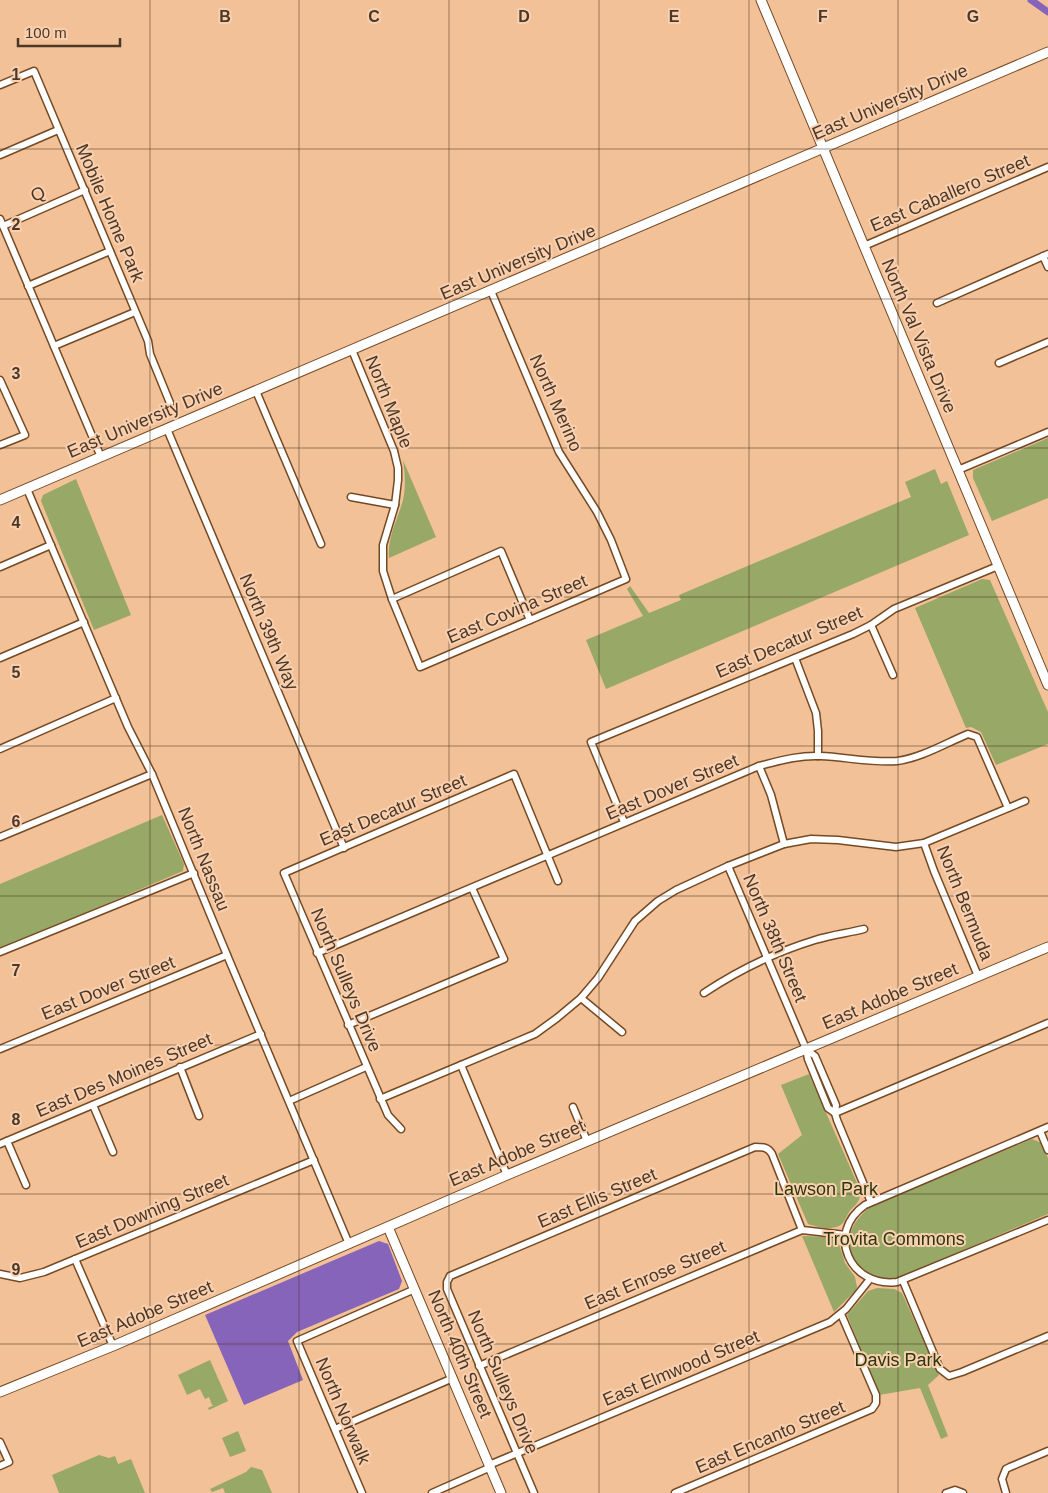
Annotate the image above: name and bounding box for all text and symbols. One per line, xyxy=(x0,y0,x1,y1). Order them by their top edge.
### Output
text: B xyxy=(219,8,231,25)
text: C xyxy=(368,8,380,25)
text: D xyxy=(518,8,530,25)
text: E xyxy=(669,8,680,25)
text: F xyxy=(818,8,828,25)
text: G xyxy=(967,8,979,25)
scale bar xyxy=(18,15,120,47)
text: 100 m xyxy=(25,24,67,41)
street label: East University Drive xyxy=(809,60,971,144)
text: 1 xyxy=(12,66,21,83)
street label: Mobile Home Park xyxy=(72,141,149,286)
street label: East Caballero Street xyxy=(867,150,1033,236)
street label: Q xyxy=(28,182,48,206)
text: 2 xyxy=(12,216,21,233)
street label: East University Drive xyxy=(437,220,599,304)
street label: North Val Vista Drive xyxy=(877,256,961,416)
street label: North Merino xyxy=(526,351,586,455)
street label: North Maple xyxy=(361,353,417,451)
text: 3 xyxy=(12,365,21,382)
street label: East University Drive xyxy=(64,378,226,462)
text: 4 xyxy=(12,514,21,531)
street label: East Covina Street xyxy=(444,570,590,648)
street label: North 39th Way xyxy=(235,571,303,693)
street label: East Decatur Street xyxy=(713,602,865,682)
text: 5 xyxy=(12,664,21,681)
street label: East Dover Street xyxy=(603,750,741,824)
street label: East Decatur Street xyxy=(317,770,469,850)
street label: North Nassau xyxy=(174,804,234,914)
text: 6 xyxy=(12,813,21,830)
street label: North Bermuda xyxy=(933,843,998,964)
street label: North 38th Street xyxy=(739,871,811,1005)
street label: North Sulleys Drive xyxy=(307,905,385,1055)
street label: East Dover Street xyxy=(38,952,178,1024)
street label: East Adobe Street xyxy=(819,958,961,1034)
text: 7 xyxy=(12,962,21,979)
street label: East Des Moines Street xyxy=(33,1029,215,1121)
text: 8 xyxy=(12,1111,21,1128)
street label: East Adobe Street xyxy=(446,1115,588,1191)
street label: East Ellis Street xyxy=(535,1164,659,1232)
street label: East Downing Street xyxy=(73,1170,231,1252)
park label: Lawson Park xyxy=(774,1179,879,1199)
park label: Trovita Commons xyxy=(823,1229,965,1249)
street label: East Enrose Street xyxy=(582,1236,728,1314)
text: 9 xyxy=(12,1261,21,1278)
street label: East Adobe Street xyxy=(74,1276,216,1352)
street label: North 40th Street xyxy=(424,1287,496,1421)
street label: North Sulleys Drive xyxy=(464,1307,542,1457)
street label: East Elmwood Street xyxy=(600,1326,762,1410)
park label: Davis Park xyxy=(854,1350,943,1370)
street label: North Norwalk xyxy=(312,1355,375,1468)
street label: East Encanto Street xyxy=(692,1397,848,1477)

